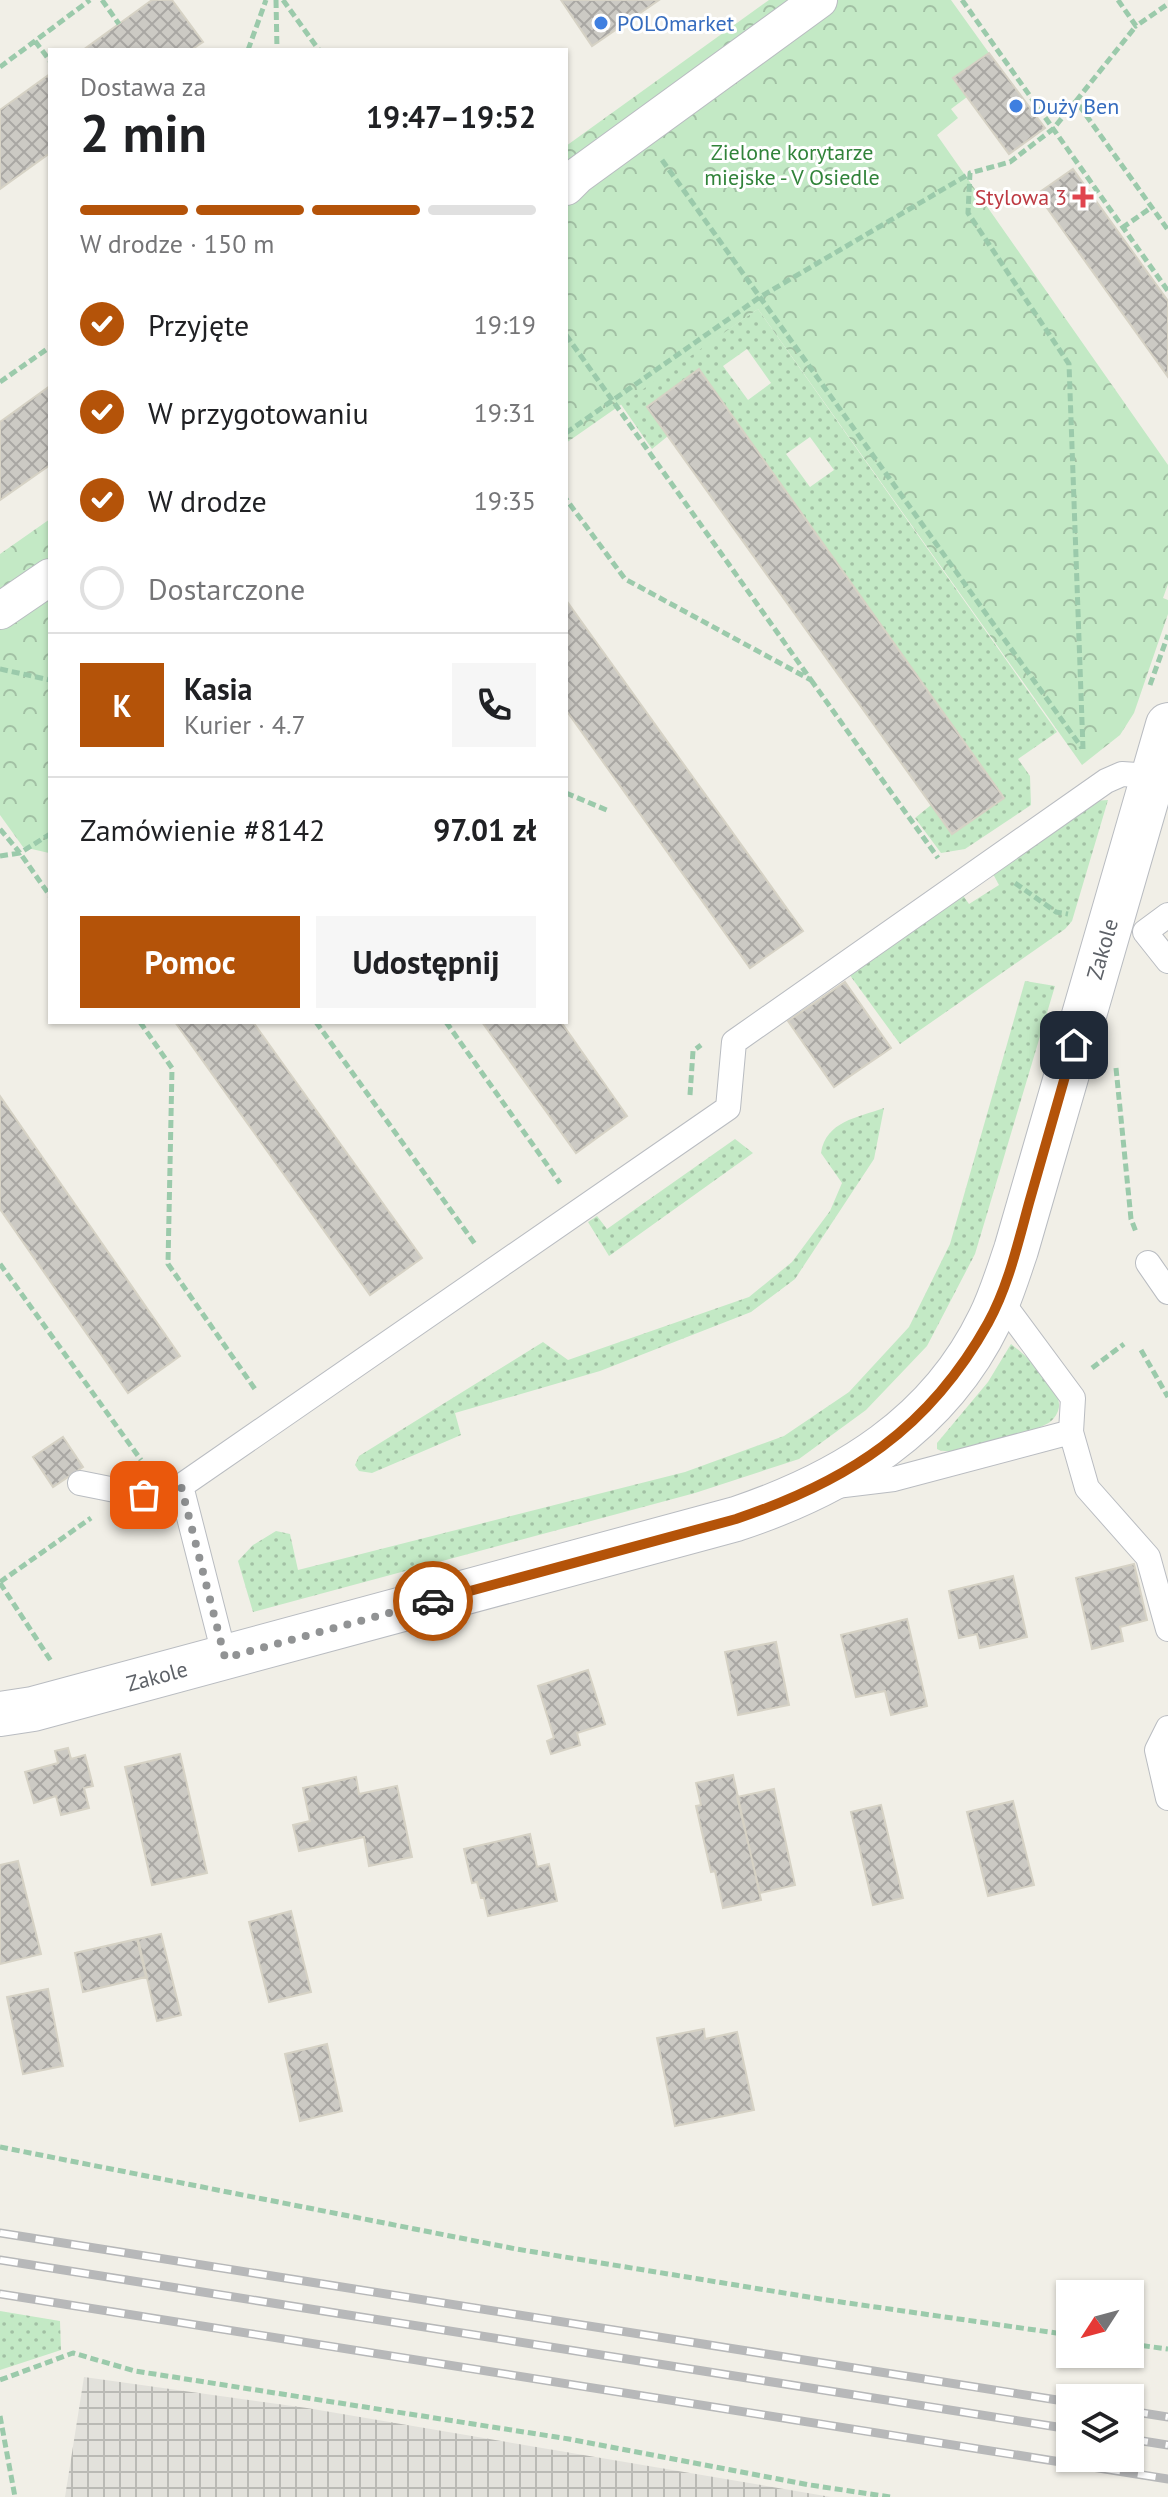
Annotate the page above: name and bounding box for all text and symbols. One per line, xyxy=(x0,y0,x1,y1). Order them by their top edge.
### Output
place label: POLOmarket xyxy=(617,9,735,37)
marker: POLOmarket xyxy=(592,14,610,32)
text: Dostawa za xyxy=(80,70,206,103)
place label: Duży Ben xyxy=(1032,92,1119,120)
text: 19:47–19:52 xyxy=(366,97,536,136)
marker: Duży Ben xyxy=(1007,97,1025,115)
text: 2 min xyxy=(80,99,207,166)
park label: Zielone korytarze miejske - V Osiedle xyxy=(704,138,880,191)
place label: Stylowa 3 xyxy=(975,183,1067,211)
marker: Stylowa 3 xyxy=(1074,188,1092,206)
text: W drodze · 150 m xyxy=(80,227,274,260)
icon: check xyxy=(80,302,124,346)
text: Przyjęte xyxy=(148,305,249,344)
text: 19:19 xyxy=(474,308,536,341)
icon: check xyxy=(80,390,124,434)
text: W przygotowaniu xyxy=(148,393,369,432)
text: 19:31 xyxy=(474,396,536,429)
icon: check xyxy=(80,478,124,522)
text: W drodze xyxy=(148,481,267,520)
text: 19:35 xyxy=(474,484,536,517)
text: Dostarczone xyxy=(148,569,305,608)
button: phone xyxy=(452,663,536,747)
text: Kasia xyxy=(184,669,253,708)
text: K xyxy=(113,686,131,725)
text: Kurier · 4.7 xyxy=(184,708,306,741)
text: Zamówienie #8142 xyxy=(80,810,325,849)
text: 97.01 zł xyxy=(433,810,536,849)
street label: Zakole xyxy=(1080,915,1124,983)
button: Pomoc xyxy=(80,916,300,1008)
button: Udostępnij xyxy=(316,916,536,1008)
pin xyxy=(1040,1011,1108,1079)
icon: home xyxy=(1052,1023,1096,1067)
pin xyxy=(110,1461,178,1529)
icon: bag xyxy=(122,1473,166,1517)
courier xyxy=(393,1561,473,1641)
icon: car xyxy=(411,1579,455,1623)
street label: Zakole xyxy=(123,1654,191,1698)
north arrow xyxy=(1056,2280,1144,2368)
map controls xyxy=(1056,2280,1144,2472)
button: layers xyxy=(1056,2384,1144,2472)

